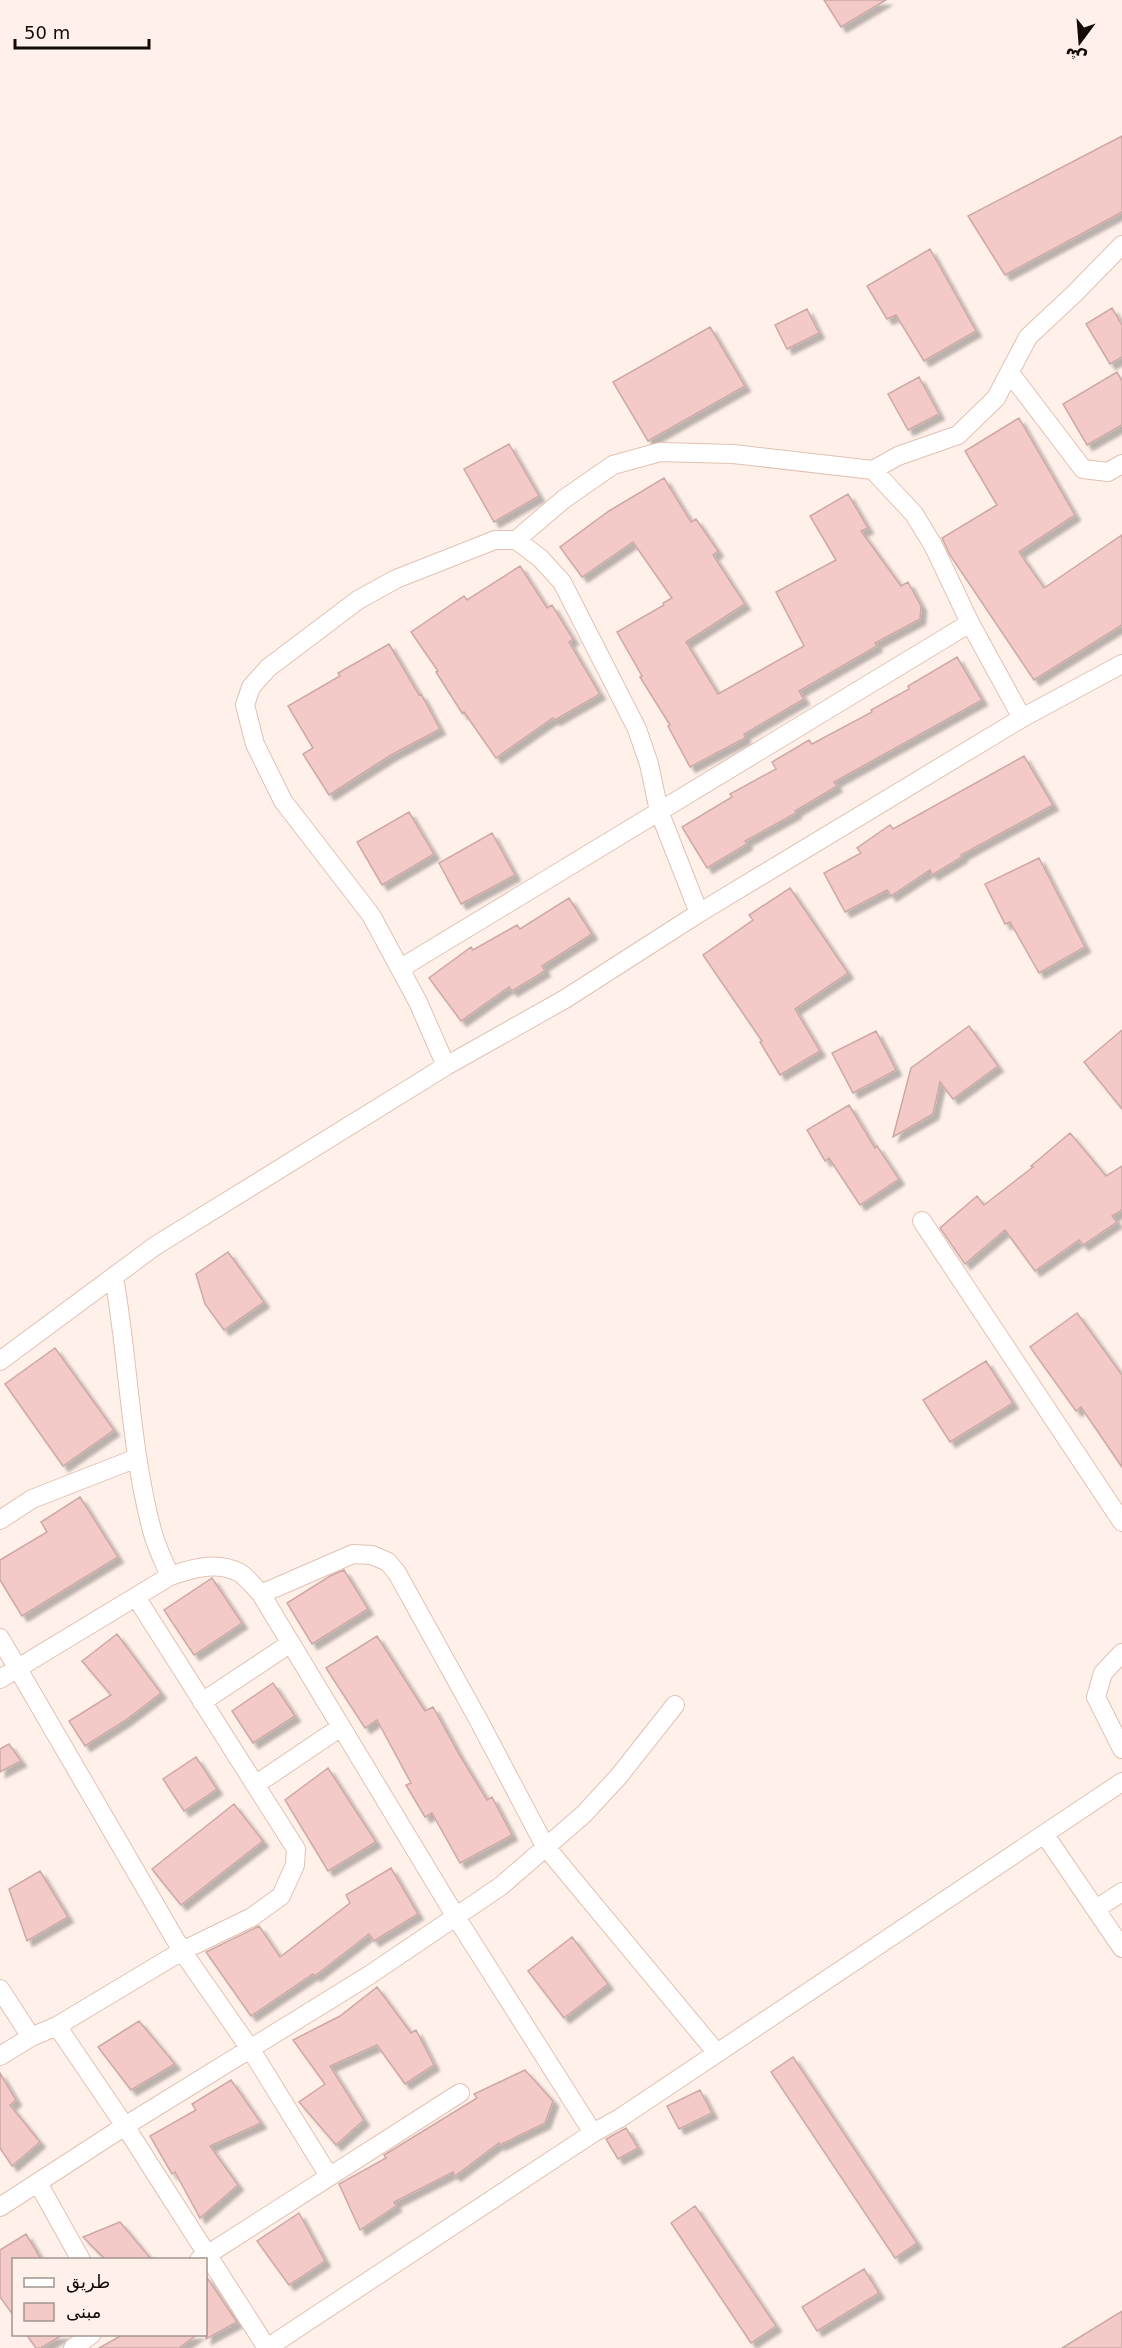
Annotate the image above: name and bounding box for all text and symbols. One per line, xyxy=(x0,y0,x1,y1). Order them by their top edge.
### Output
scale bar xyxy=(15,12,148,50)
north arrow xyxy=(1050,12,1110,72)
text: 50 m xyxy=(24,22,70,43)
text: ش xyxy=(1063,44,1089,68)
legend xyxy=(12,2258,207,2336)
text: طريق xyxy=(66,2271,110,2293)
text: مبنى xyxy=(66,2301,102,2322)

